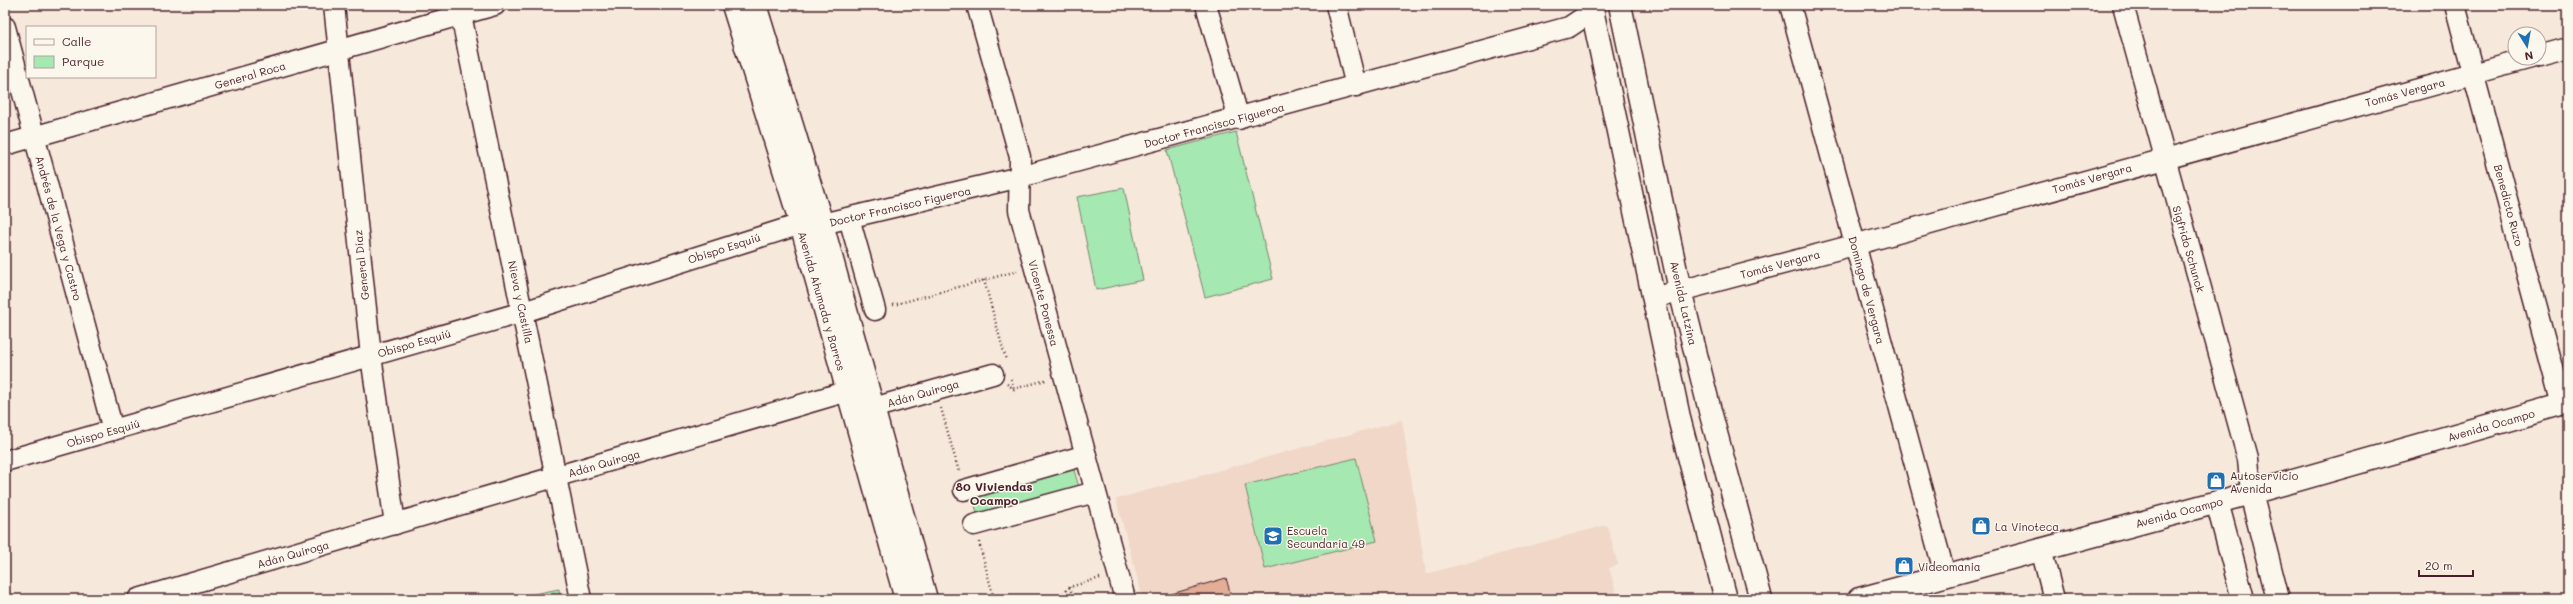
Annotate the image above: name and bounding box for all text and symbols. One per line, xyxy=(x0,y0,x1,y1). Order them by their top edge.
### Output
legend xyxy=(26,26,156,78)
north arrow xyxy=(2507,26,2547,66)
text: Calle xyxy=(62,33,92,49)
text: N xyxy=(2523,48,2535,64)
text: Parque xyxy=(62,53,105,69)
street label: General Roca xyxy=(213,58,287,92)
street label: Tomás Vergara xyxy=(2363,74,2447,110)
street label: Doctor Francisco Figueroa xyxy=(1142,99,1286,151)
street label: Andrés de la Vega y Castro xyxy=(32,154,86,303)
street label: Tomás Vergara xyxy=(2050,159,2134,197)
street label: Benedicto Ruzo xyxy=(2491,163,2527,248)
street label: Doctor Francisco Figueroa xyxy=(828,182,972,230)
street label: Sigfrido Schunck xyxy=(2169,204,2209,294)
street label: General Díaz xyxy=(350,229,372,301)
street label: Obispo Esquiú xyxy=(686,229,762,267)
street label: Avenida Ahumada y Barros xyxy=(795,229,849,373)
street label: Domingo de Vergara xyxy=(1845,234,1889,346)
street label: Tomás Vergara xyxy=(1738,246,1822,282)
street label: Vicente Ponessa xyxy=(1025,258,1063,348)
street label: Nieva y Castilla xyxy=(505,259,537,345)
street label: Avenida Latzina xyxy=(1667,259,1701,347)
street label: Obispo Esquiú xyxy=(376,325,452,361)
street label: Adán Quiroga xyxy=(885,376,961,410)
street label: Avenida Ocampo xyxy=(2446,405,2537,445)
street label: Obispo Esquiú xyxy=(65,415,141,451)
street label: Adán Quiroga xyxy=(566,446,642,480)
place label: Autoservicio Avenida xyxy=(2230,468,2299,496)
shop icon: Autoservicio Avenida xyxy=(2205,470,2227,492)
district label: 80 Viviendas Ocampo xyxy=(955,478,1033,508)
street label: Avenida Ocampo xyxy=(2134,493,2225,531)
shop icon: La Vinoteca xyxy=(1970,515,1992,537)
place label: La Vinoteca xyxy=(1995,519,2059,534)
place label: Escuela Secundaria 49 xyxy=(1287,523,1365,551)
school or university icon: Escuela Secundaria 49 xyxy=(1262,525,1284,547)
street label: Adán Quiroga xyxy=(255,537,331,571)
scale bar xyxy=(2419,552,2473,578)
shop icon: Videomania xyxy=(1893,555,1915,577)
text: 20 m xyxy=(2425,557,2453,573)
place label: Videomania xyxy=(1918,559,1981,574)

